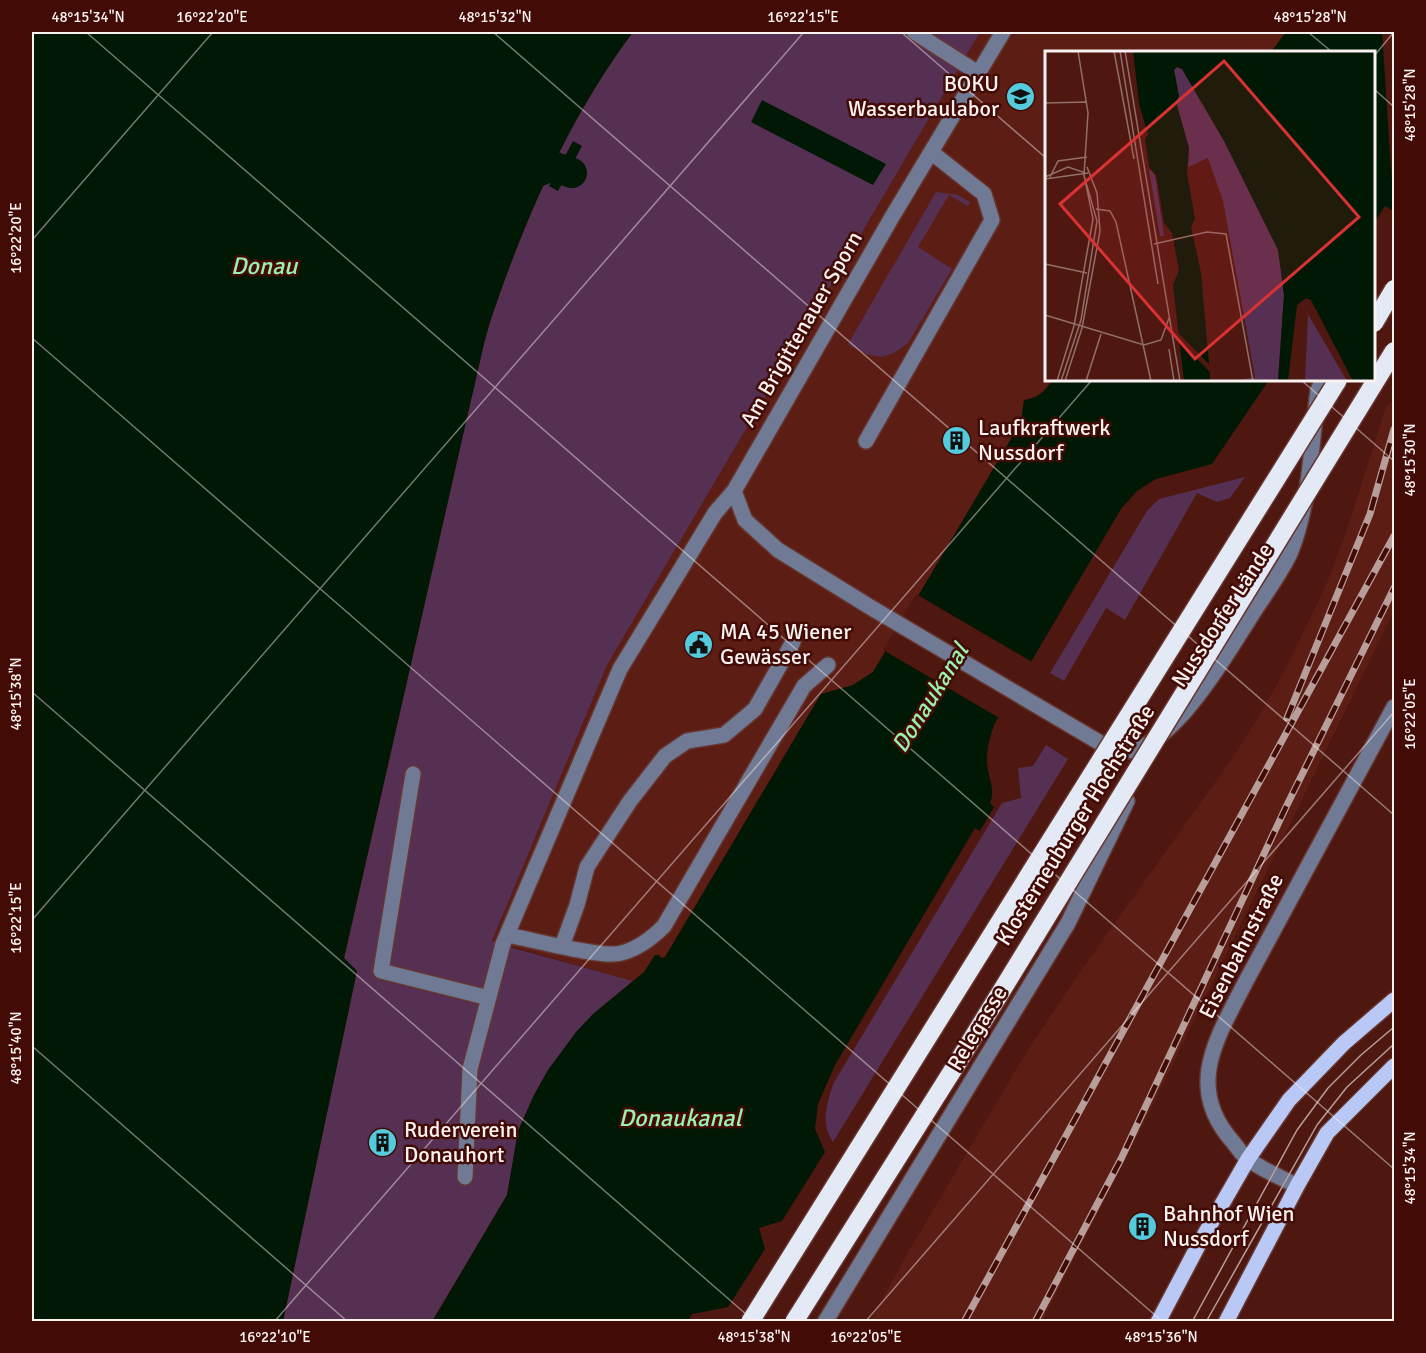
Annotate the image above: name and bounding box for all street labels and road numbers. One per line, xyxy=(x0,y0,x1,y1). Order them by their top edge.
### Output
street label: Am Brigittenauer Sporn xyxy=(734,226,868,432)
street label: Nussdorfer Lände xyxy=(1165,538,1279,692)
street label: Klosterneuburger Hochstraße xyxy=(990,700,1160,950)
street label: Eisenbahnstraße xyxy=(1193,869,1289,1023)
street label: Relegasse xyxy=(941,981,1013,1075)

